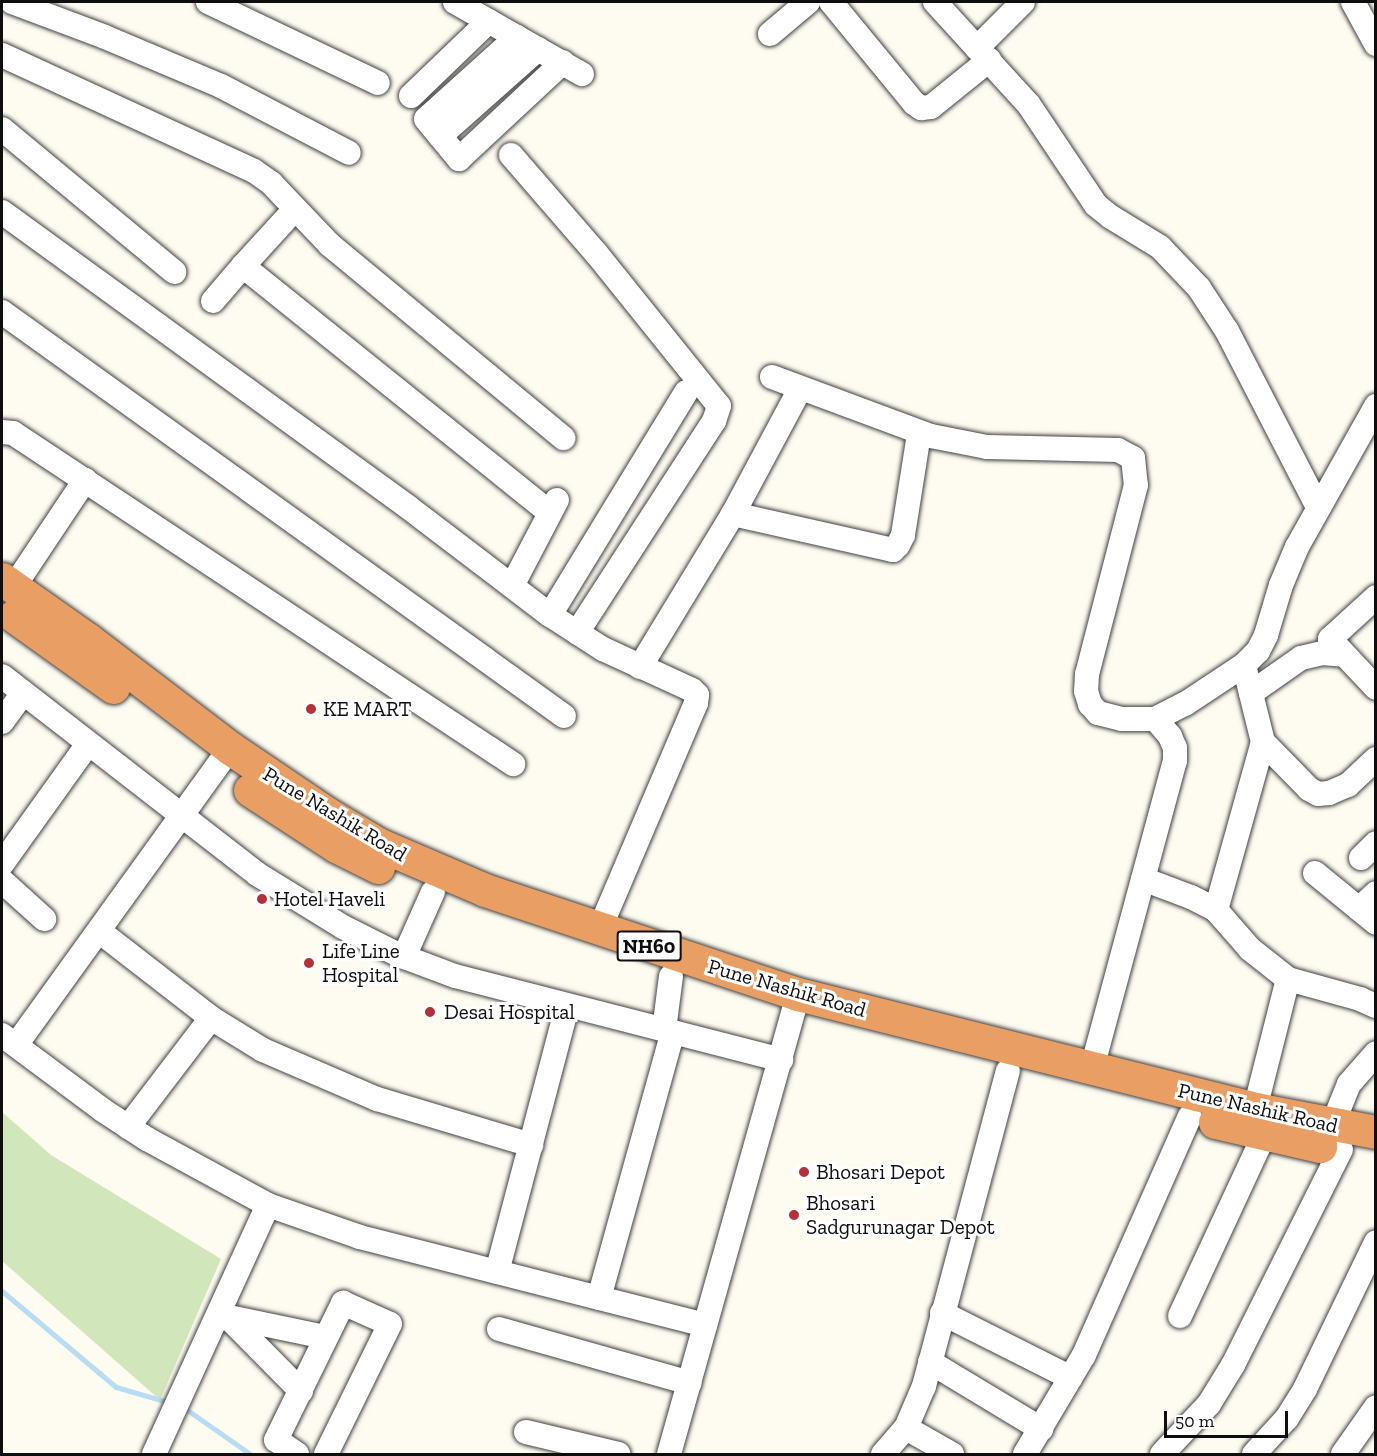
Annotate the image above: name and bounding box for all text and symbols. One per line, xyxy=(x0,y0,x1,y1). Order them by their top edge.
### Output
place label: KE MART xyxy=(323,696,412,722)
marker: KE MART xyxy=(304,702,318,716)
street label: Pune Nashik Road xyxy=(259,761,411,867)
place label: Hotel Haveli xyxy=(274,886,385,912)
marker: Hotel Haveli xyxy=(255,892,269,906)
road number: NH60 xyxy=(616,929,682,963)
place label: Life Line Hospital xyxy=(322,938,400,988)
street label: Pune Nashik Road xyxy=(705,953,869,1023)
marker: Life Line Hospital xyxy=(300,954,318,972)
place label: Desai Hospital xyxy=(444,999,575,1025)
marker: Desai Hospital xyxy=(421,1003,439,1021)
street label: Pune Nashik Road xyxy=(1176,1077,1340,1139)
place label: Bhosari Depot xyxy=(816,1159,945,1185)
marker: Bhosari Depot xyxy=(797,1165,811,1179)
place label: Bhosari Sadgurunagar Depot xyxy=(806,1190,995,1240)
marker: Bhosari Sadgurunagar Depot xyxy=(787,1208,801,1222)
scale bar xyxy=(1167,1399,1292,1437)
text: 50 m xyxy=(1175,1410,1214,1432)

